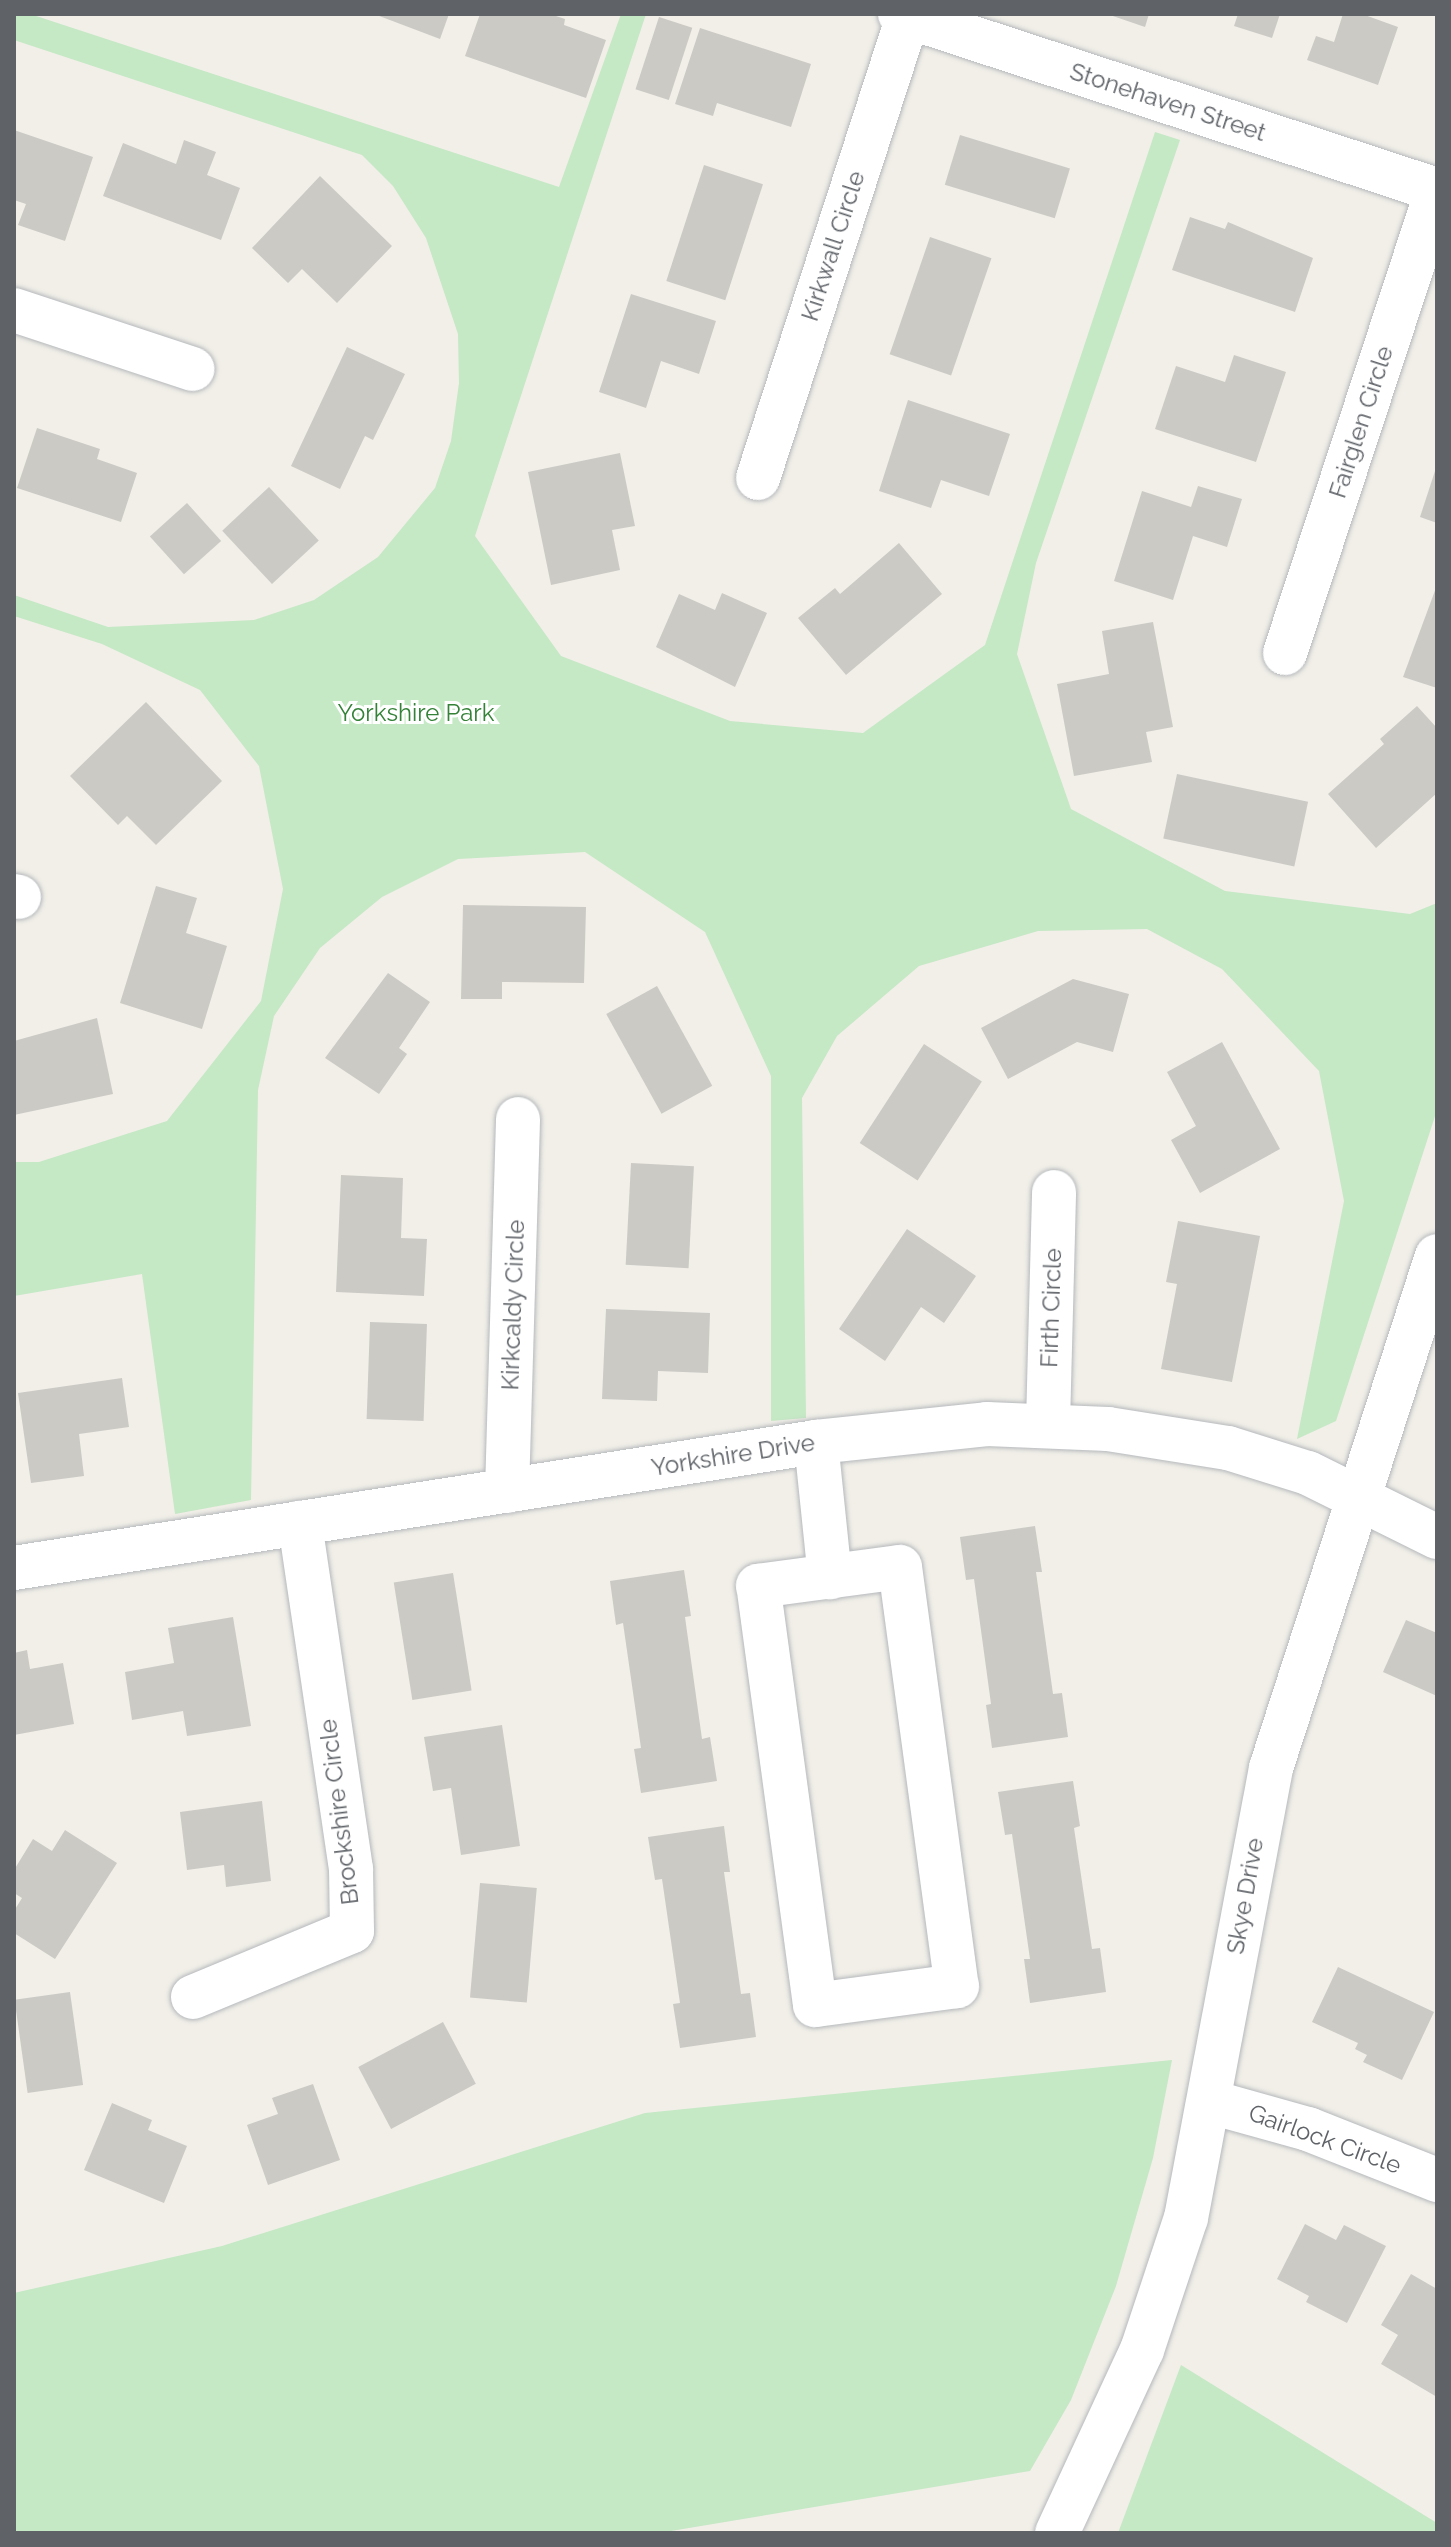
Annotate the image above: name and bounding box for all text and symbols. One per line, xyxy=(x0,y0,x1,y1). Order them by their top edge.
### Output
street label: Stonehaven Street xyxy=(1066,57,1270,147)
street label: Kirkwall Circle xyxy=(795,167,871,325)
street label: Fairglen Circle xyxy=(1323,342,1399,502)
park label: Yorkshire Park xyxy=(338,699,494,727)
street label: Kirkcaldy Circle xyxy=(496,1219,530,1391)
street label: Firth Circle xyxy=(1035,1248,1067,1368)
street label: Yorkshire Drive xyxy=(649,1428,817,1482)
street label: Brockshire Circle xyxy=(313,1718,365,1906)
street label: Skye Drive xyxy=(1221,1836,1269,1956)
street label: Gairlock Circle xyxy=(1245,2098,1405,2180)

